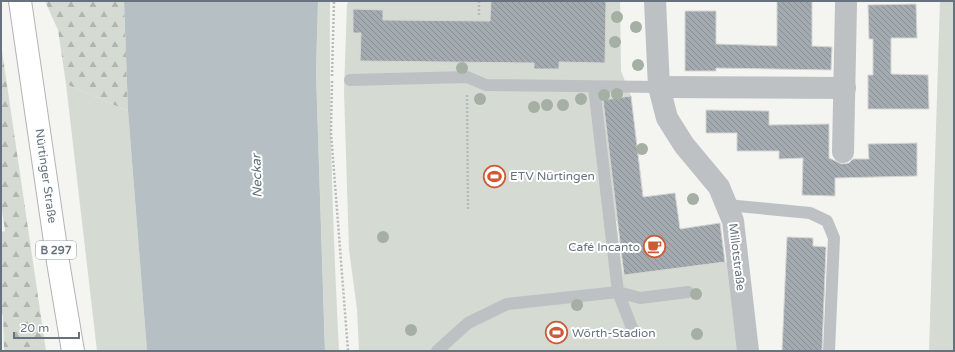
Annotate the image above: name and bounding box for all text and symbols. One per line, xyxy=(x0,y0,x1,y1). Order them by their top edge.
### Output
street label: Nürtinger Straße xyxy=(32,128,60,224)
water label: Neckar xyxy=(248,152,266,198)
sports icon: ETV Nürtingen xyxy=(481,163,507,189)
place label: ETV Nürtingen xyxy=(510,169,595,183)
street label: Millotstraße xyxy=(726,222,748,292)
cafe icon: Café Incanto xyxy=(642,234,668,260)
place label: Café Incanto xyxy=(568,240,640,254)
road number: B 297 xyxy=(36,241,76,259)
scale bar xyxy=(14,314,79,340)
sports icon: Wörth-Stadion xyxy=(544,320,570,346)
text: 20 m xyxy=(20,321,49,335)
place label: Wörth-Stadion xyxy=(572,326,656,340)

